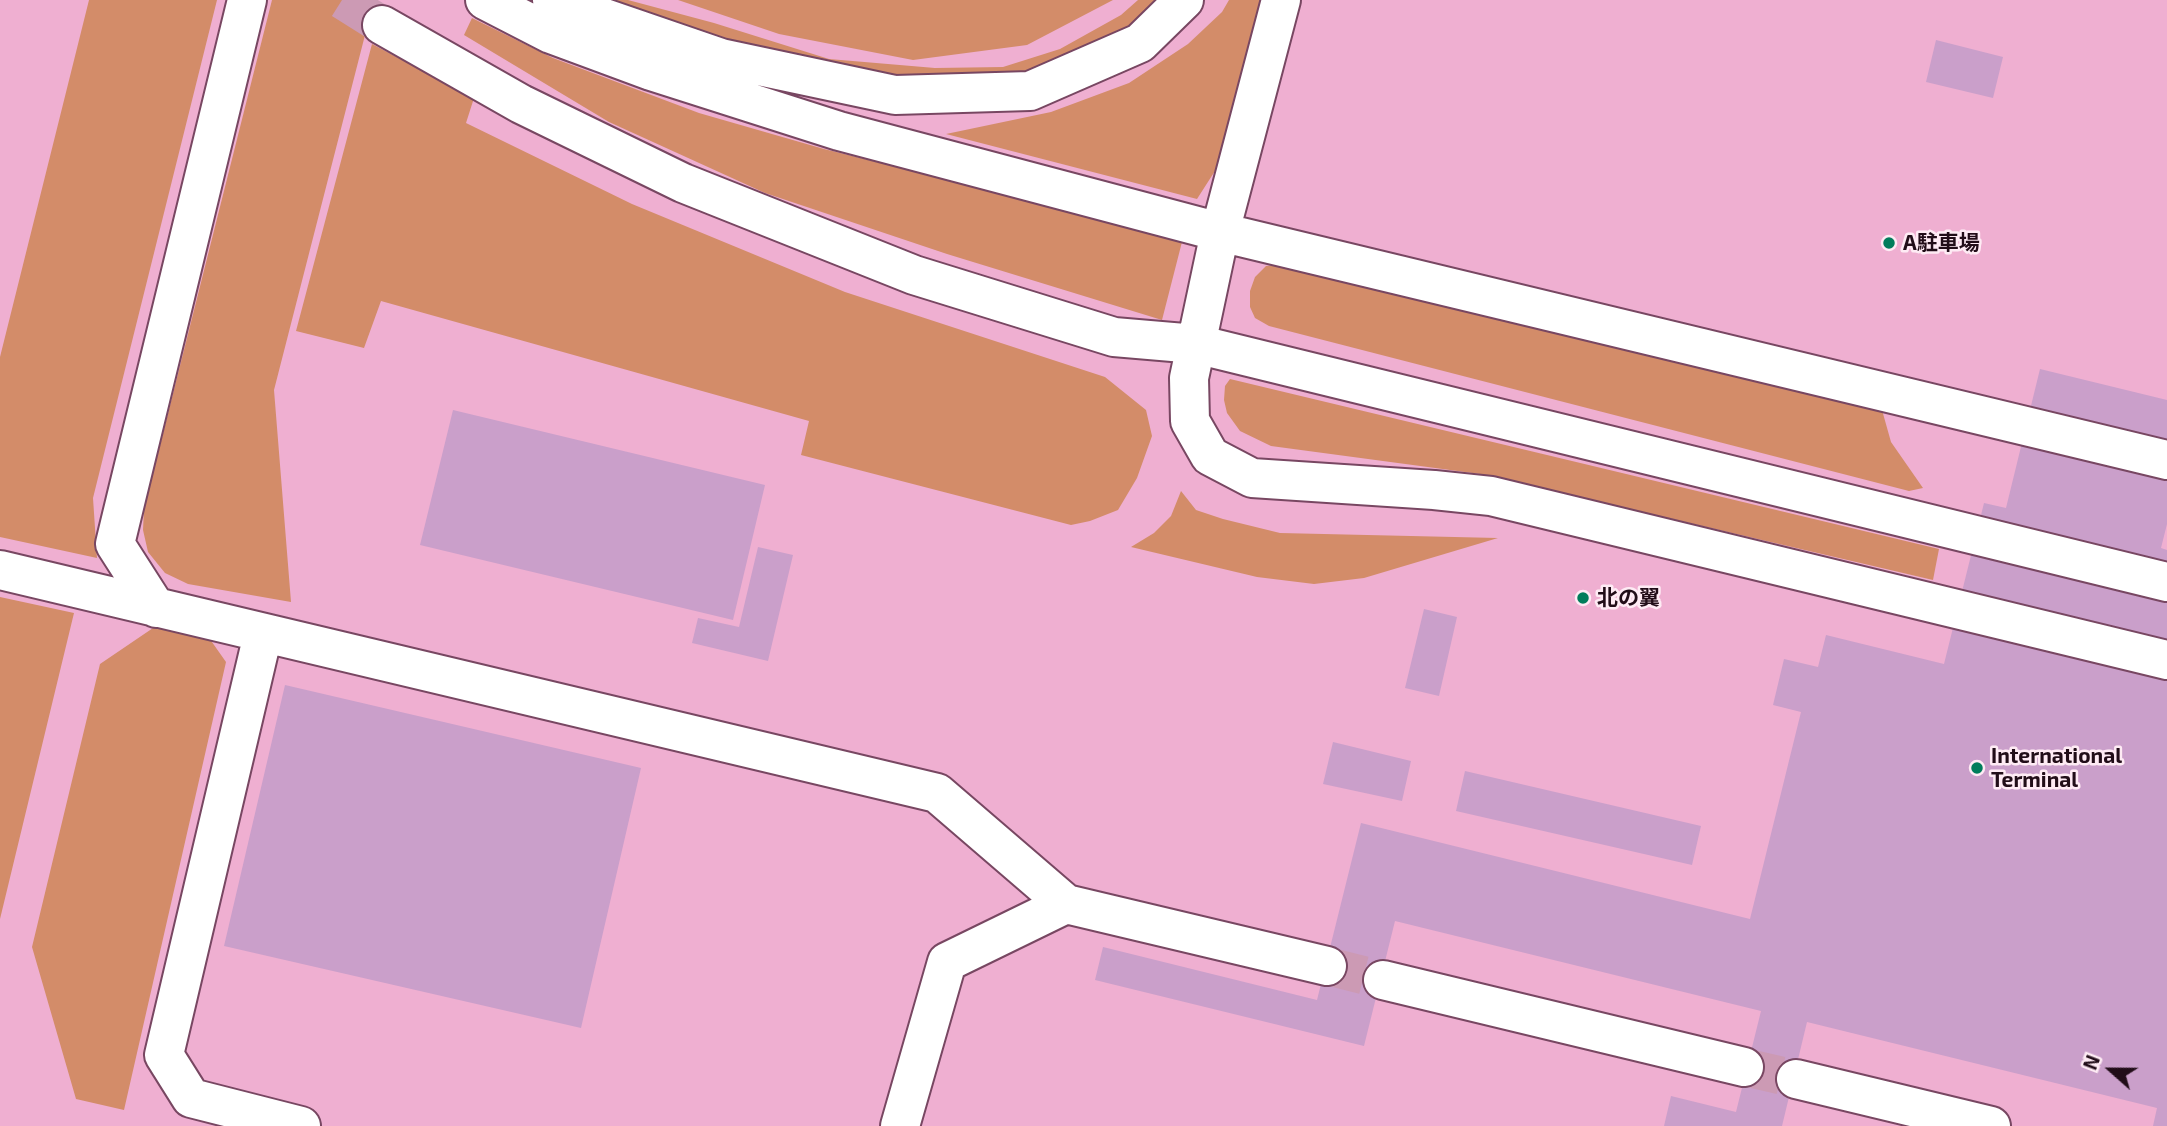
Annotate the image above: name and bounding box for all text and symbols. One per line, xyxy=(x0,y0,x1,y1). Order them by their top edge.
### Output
place label: A駐車場 xyxy=(1903,230,1980,256)
marker: A駐車場 xyxy=(1881,235,1897,251)
place label: 北の翼 xyxy=(1597,585,1660,611)
marker: 北の翼 xyxy=(1575,590,1591,606)
place label: International Terminal xyxy=(1991,743,2122,793)
marker: International Terminal xyxy=(1969,760,1985,776)
north arrow xyxy=(2076,1035,2146,1105)
text: N xyxy=(2078,1052,2104,1073)

